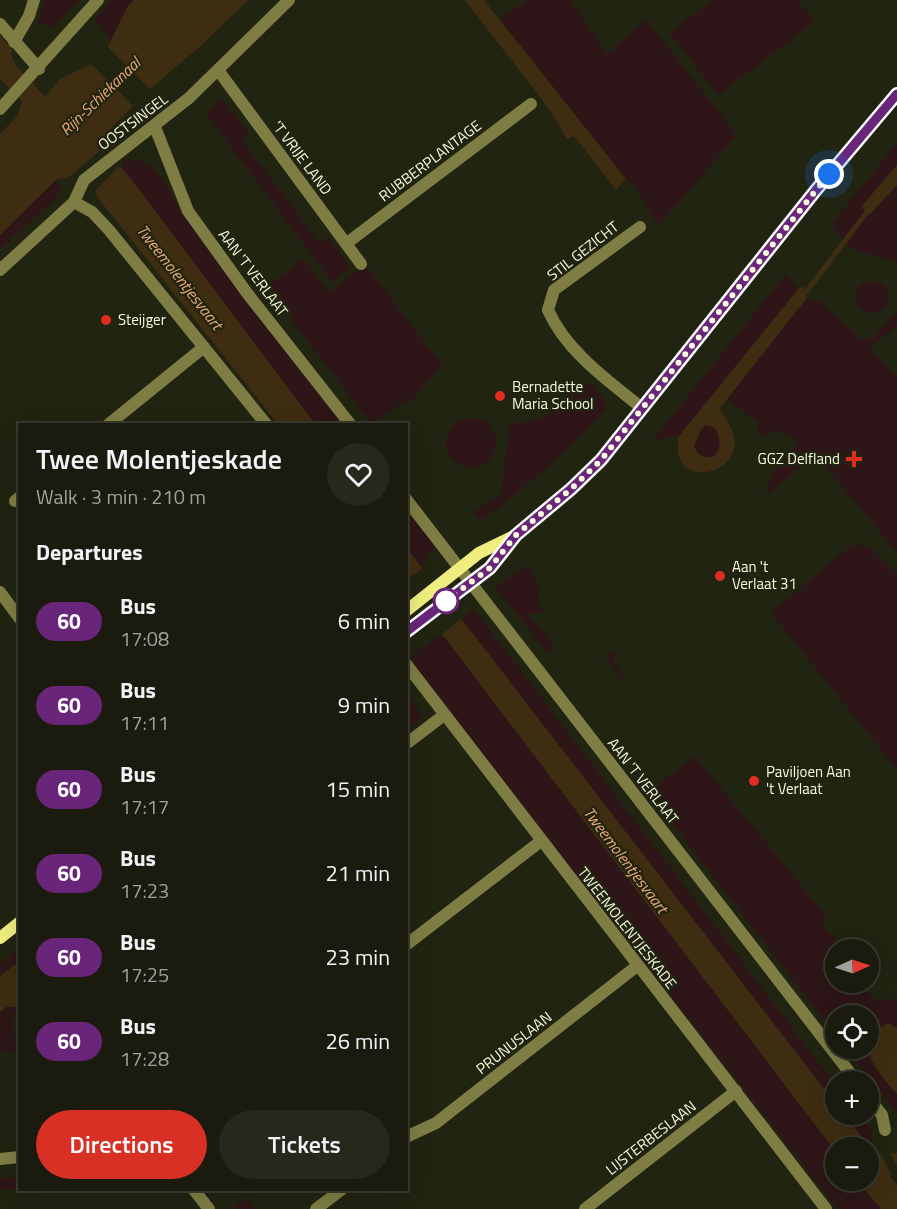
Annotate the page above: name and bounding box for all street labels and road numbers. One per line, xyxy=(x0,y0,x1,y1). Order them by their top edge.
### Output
street label: OOSTSINGEL xyxy=(93,88,173,156)
street label: RUBBERPLANTAGE xyxy=(373,114,486,207)
street label: 'T VRIJE LAND xyxy=(267,116,338,200)
street label: STIL GEZICHT xyxy=(542,215,624,286)
street label: AAN 'T VERLAAT xyxy=(213,224,294,321)
street label: AAN 'T VERLAAT xyxy=(602,733,685,829)
street label: TWEEMOLENTJESKADE xyxy=(572,862,683,994)
street label: PRUNUSLAAN xyxy=(471,1006,557,1080)
street label: LIJSTERBESLAAN xyxy=(600,1095,701,1180)

